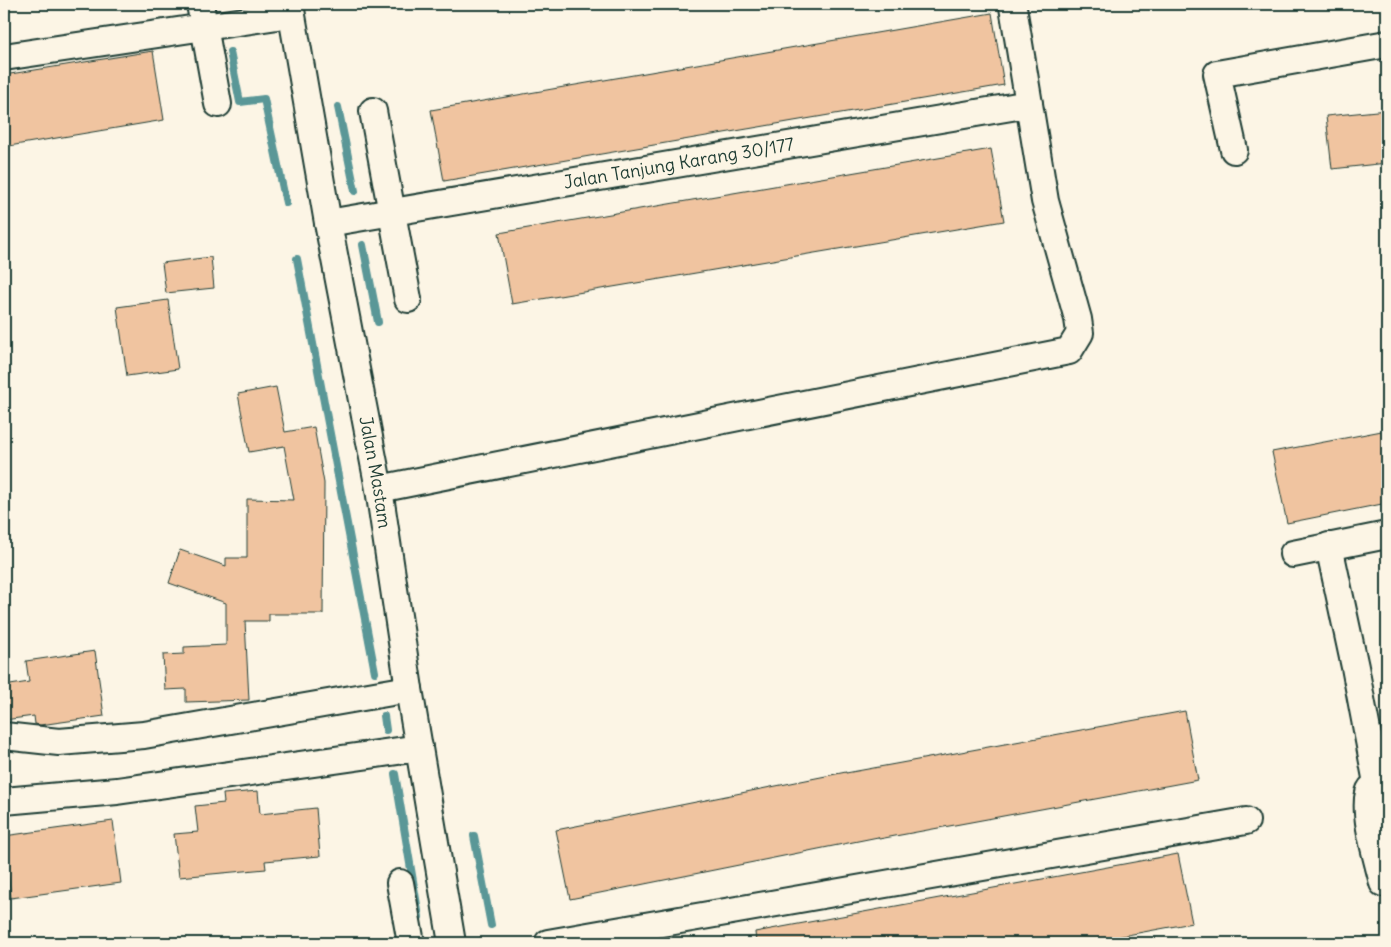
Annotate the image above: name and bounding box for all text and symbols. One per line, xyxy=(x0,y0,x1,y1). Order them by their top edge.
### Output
street label: Jalan Tanjung Karang 30/177 xyxy=(562,132,796,194)
street label: Jalan Mastam xyxy=(354,414,397,530)

